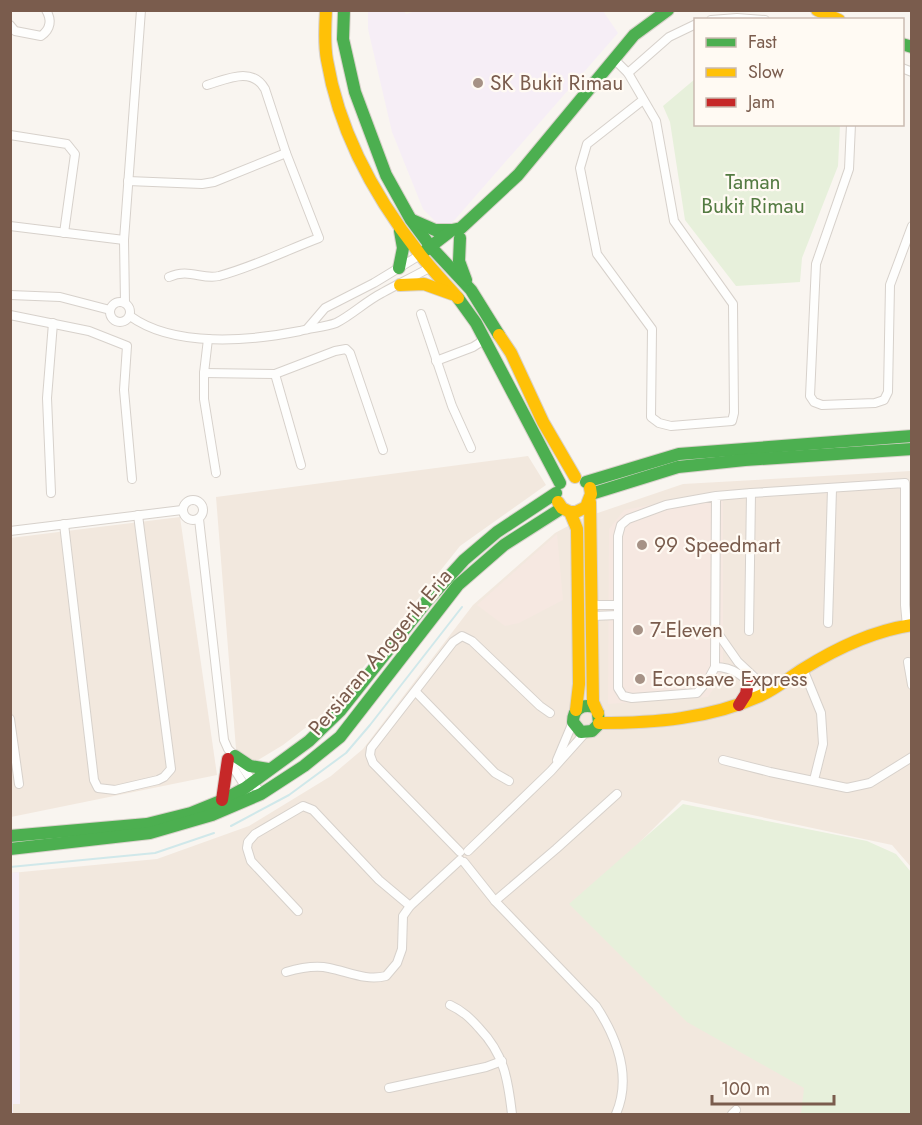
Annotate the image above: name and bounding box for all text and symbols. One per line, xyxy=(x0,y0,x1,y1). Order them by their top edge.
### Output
legend xyxy=(694,18,904,126)
text: Fast xyxy=(748,29,777,55)
text: Slow xyxy=(748,59,785,85)
place label: SK Bukit Rimau xyxy=(490,68,623,98)
marker: SK Bukit Rimau xyxy=(471,76,485,90)
text: Jam xyxy=(746,89,775,115)
park label: Taman Bukit Rimau xyxy=(701,167,805,221)
place label: 99 Speedmart xyxy=(654,530,780,560)
marker: 99 Speedmart xyxy=(635,538,649,552)
street label: Persiaran Anggerik Eria xyxy=(301,562,459,742)
place label: 7-Eleven xyxy=(650,615,723,645)
marker: 7-Eleven xyxy=(631,623,645,637)
place label: Econsave Express xyxy=(652,664,808,694)
marker: Econsave Express xyxy=(633,672,647,686)
scale bar xyxy=(712,1068,834,1106)
text: 100 m xyxy=(721,1076,770,1102)

